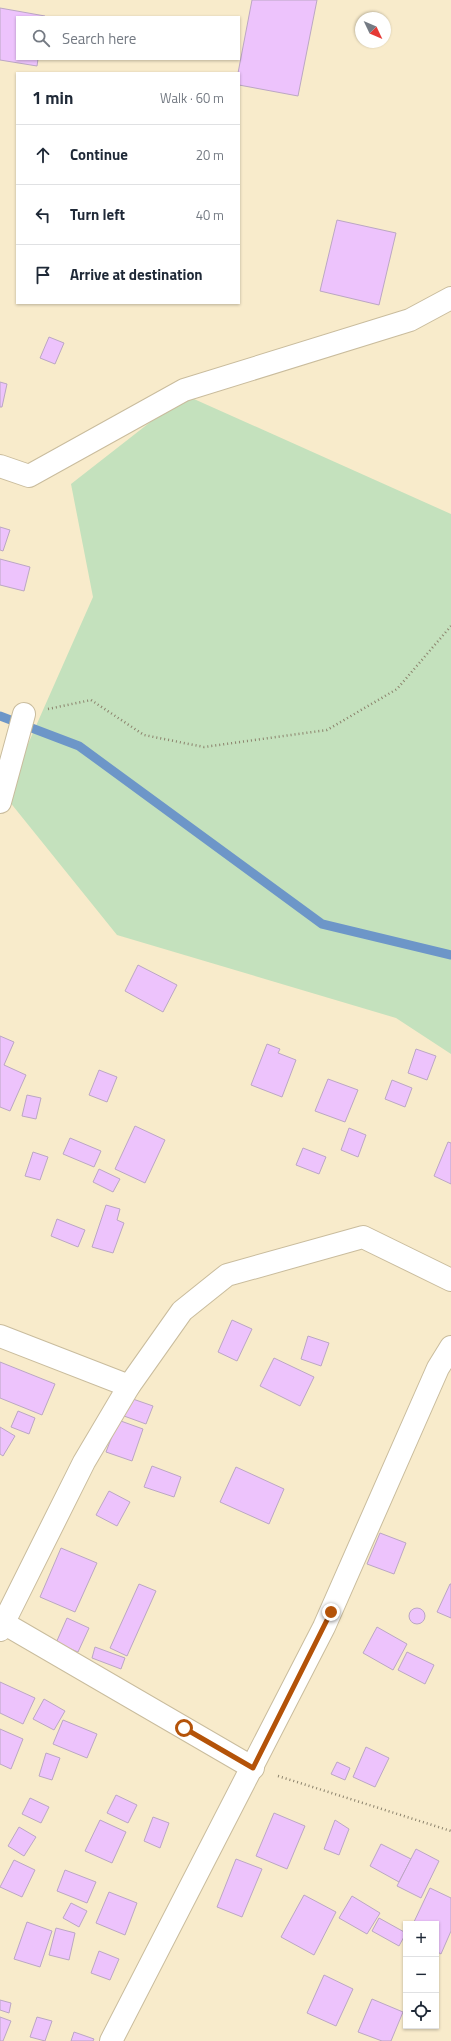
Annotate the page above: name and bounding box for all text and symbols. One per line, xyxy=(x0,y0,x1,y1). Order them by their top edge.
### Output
north arrow xyxy=(355,12,391,48)
search box xyxy=(16,16,240,60)
icon: search xyxy=(30,27,52,49)
text: Search here xyxy=(62,27,136,50)
text: 1 min xyxy=(32,85,73,111)
text: Walk · 60 m xyxy=(160,88,224,108)
text: Continue xyxy=(70,143,128,166)
icon: ahead xyxy=(32,144,54,166)
text: 20 m xyxy=(196,145,224,165)
text: Turn left xyxy=(70,203,125,226)
icon: left xyxy=(32,204,54,226)
text: 40 m xyxy=(196,205,224,225)
text: Arrive at destination xyxy=(70,263,203,286)
icon: arrive xyxy=(32,264,54,286)
route end xyxy=(322,1603,340,1621)
route start xyxy=(175,1719,193,1737)
map controls xyxy=(403,1921,439,2029)
button: + xyxy=(403,1921,439,1957)
button: − xyxy=(403,1957,439,1993)
button: locate xyxy=(403,1993,439,2029)

